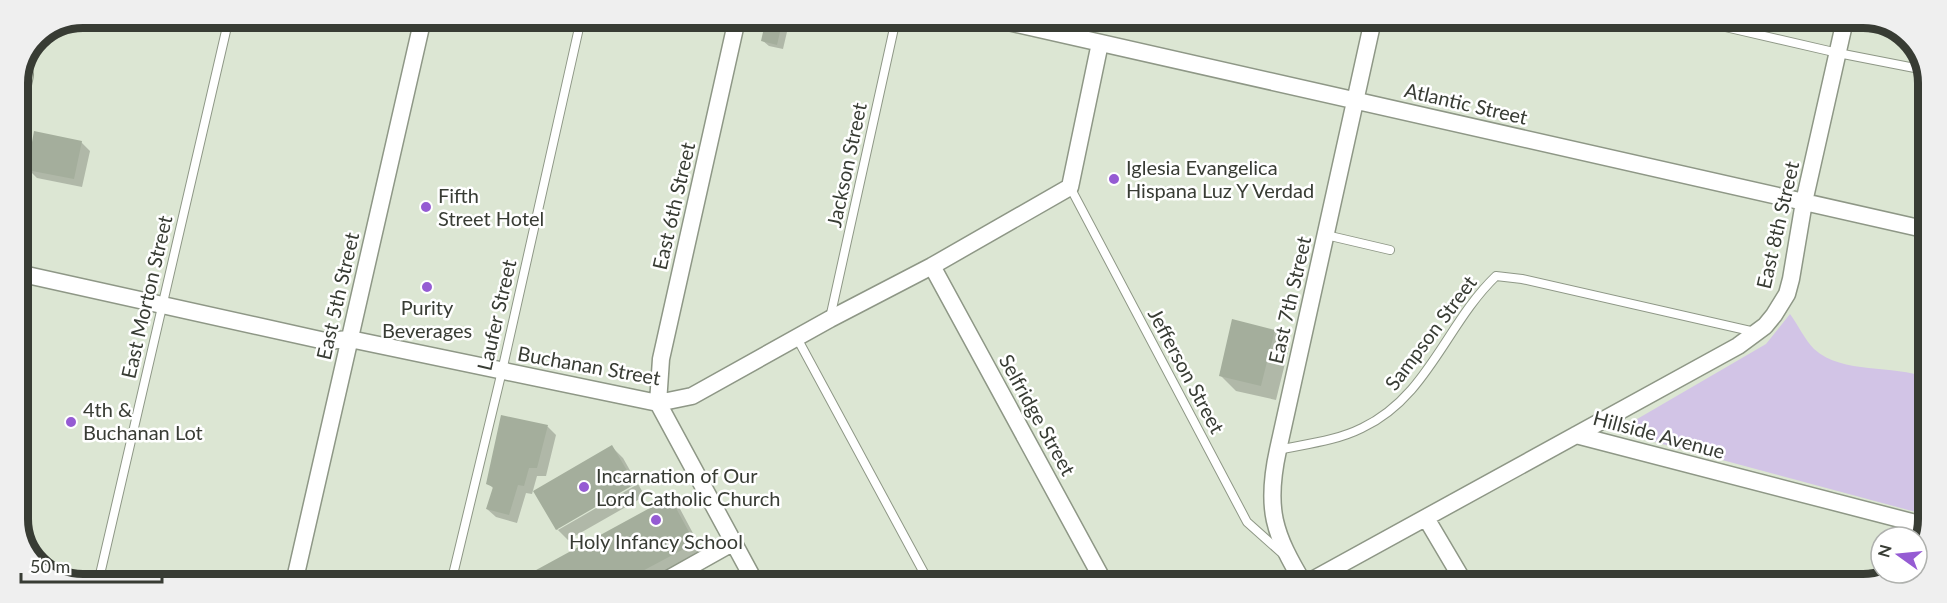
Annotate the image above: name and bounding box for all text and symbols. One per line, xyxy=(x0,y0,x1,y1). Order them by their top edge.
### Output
street label: Atlantic Street xyxy=(1402,77,1530,129)
street label: Jackson Street xyxy=(821,100,871,229)
street label: East 6th Street xyxy=(647,140,699,272)
place label: Iglesia Evangelica Hispana Luz Y Verdad xyxy=(1126,155,1314,202)
street label: East 8th Street xyxy=(1751,159,1803,291)
marker: Iglesia Evangelica Hispana Luz Y Verdad xyxy=(1107,172,1121,186)
place label: Fifth Street Hotel xyxy=(438,183,544,230)
marker: Fifth Street Hotel xyxy=(419,200,433,214)
street label: East Morton Street xyxy=(116,213,176,381)
street label: East 5th Street xyxy=(311,230,363,362)
street label: East 7th Street xyxy=(1263,234,1315,366)
street label: Laufer Street xyxy=(472,257,520,373)
street label: Sampson Street xyxy=(1379,270,1481,394)
marker: Purity Beverages xyxy=(420,280,434,294)
place label: Purity Beverages xyxy=(382,295,472,342)
street label: Jefferson Street xyxy=(1144,304,1230,437)
street label: Buchanan Street xyxy=(516,341,662,389)
street label: Selfridge Street xyxy=(995,350,1081,479)
place label: 4th & Buchanan Lot xyxy=(83,397,203,444)
street label: Hillside Avenue xyxy=(1591,405,1728,463)
marker: 4th & Buchanan Lot xyxy=(64,415,78,429)
place label: Incarnation of Our Lord Catholic Church xyxy=(596,463,780,510)
marker: Incarnation of Our Lord Catholic Church xyxy=(577,480,591,494)
marker: Holy Infancy School xyxy=(649,513,663,527)
north arrow xyxy=(1869,525,1929,585)
place label: Holy Infancy School xyxy=(569,529,743,553)
text: N xyxy=(1873,543,1895,559)
scale bar xyxy=(21,546,162,584)
text: 50 m xyxy=(30,555,70,577)

